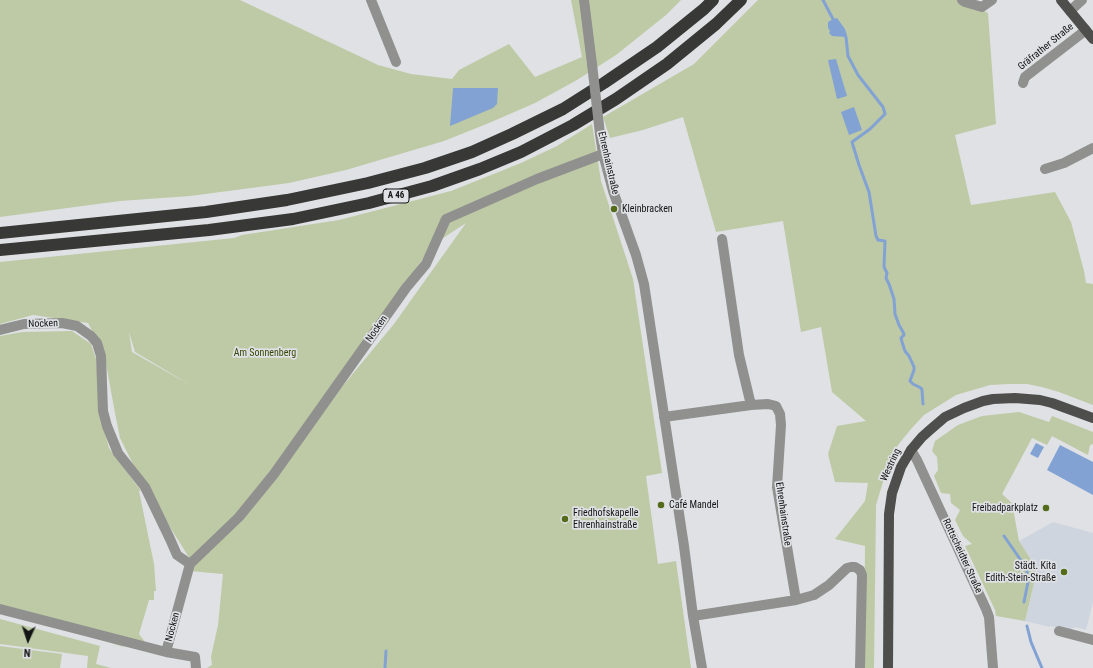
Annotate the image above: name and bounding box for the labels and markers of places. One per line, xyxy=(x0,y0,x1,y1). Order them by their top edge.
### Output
place label: Kleinbracken xyxy=(622,203,673,215)
marker: Kleinbracken xyxy=(609,204,619,214)
place label: Café Mandel xyxy=(669,499,719,511)
marker: Café Mandel xyxy=(656,500,666,510)
place label: Freibadparkplatz xyxy=(972,502,1038,514)
marker: Freibadparkplatz xyxy=(1041,503,1051,513)
place label: Friedhofskapelle Ehrenhainstraße xyxy=(573,507,638,530)
marker: Friedhofskapelle Ehrenhainstraße xyxy=(560,514,570,524)
place label: Städt. Kita Edith-Stein-Straße xyxy=(985,560,1056,584)
marker: Städt. Kita Edith-Stein-Straße xyxy=(1059,567,1069,577)

